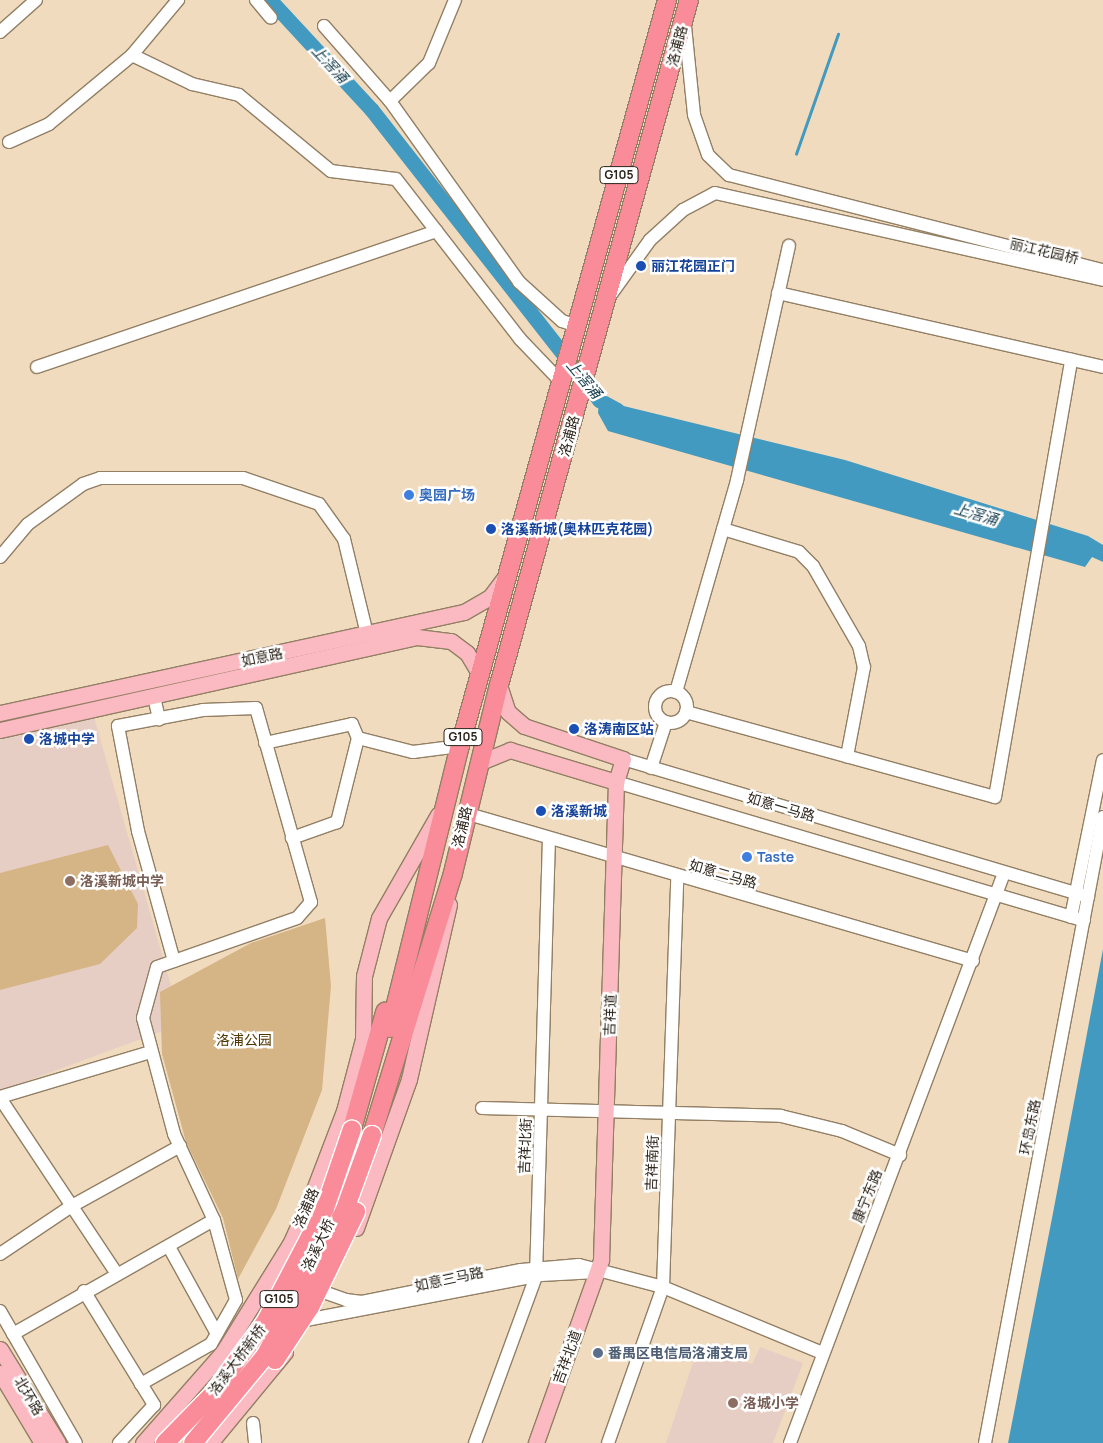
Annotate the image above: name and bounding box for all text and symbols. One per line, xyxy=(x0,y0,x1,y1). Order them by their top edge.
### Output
street label: 洛浦路 xyxy=(663,24,691,68)
water label: 上滘涌 xyxy=(308,41,352,87)
road number: G105 xyxy=(599,166,639,184)
street label: 丽江花园桥 xyxy=(1008,235,1080,267)
place label: 丽江花园正门 xyxy=(651,258,735,274)
marker: 丽江花园正门 xyxy=(635,260,647,272)
water label: 上滘涌 xyxy=(563,356,605,402)
street label: 洛浦路 xyxy=(555,414,583,458)
place label: 奥园广场 xyxy=(419,487,475,503)
marker: 奥园广场 xyxy=(403,489,415,501)
water label: 上滘涌 xyxy=(952,499,1000,529)
place label: 洛溪新城(奥林匹克花园) xyxy=(501,521,654,537)
marker: 洛溪新城(奥林匹克花园) xyxy=(485,523,497,535)
street label: 如意路 xyxy=(240,644,284,670)
place label: 洛涛南区站 xyxy=(584,721,654,737)
marker: 洛涛南区站 xyxy=(568,723,580,735)
road number: G105 xyxy=(443,728,483,746)
place label: 洛城中学 xyxy=(39,731,95,747)
marker: 洛城中学 xyxy=(23,733,35,745)
street label: 如意一马路 xyxy=(745,789,817,825)
place label: 洛溪新城 xyxy=(551,803,607,819)
street label: 洛浦路 xyxy=(449,805,475,849)
marker: 洛溪新城 xyxy=(535,805,547,817)
place label: Taste xyxy=(757,849,794,865)
marker: Taste xyxy=(741,851,753,863)
street label: 如意二马路 xyxy=(687,856,759,892)
place label: 洛溪新城中学 xyxy=(80,873,164,889)
marker: 洛溪新城中学 xyxy=(64,875,76,887)
street label: 吉祥道 xyxy=(601,994,619,1036)
park label: 洛浦公园 xyxy=(216,1032,272,1048)
street label: 环岛东路 xyxy=(1016,1098,1044,1156)
street label: 吉祥北街 xyxy=(516,1118,534,1174)
street label: 吉祥南街 xyxy=(643,1135,661,1191)
street label: 康宁东路 xyxy=(849,1167,885,1225)
street label: 洛浦路 xyxy=(290,1185,322,1231)
street label: 洛溪大桥 xyxy=(298,1216,338,1274)
street label: 如意三马路 xyxy=(413,1264,485,1294)
road number: G105 xyxy=(259,1290,299,1308)
street label: 洛溪大桥新桥 xyxy=(205,1321,269,1399)
street label: 吉祥北道 xyxy=(550,1328,584,1386)
place label: 番禺区电信局洛浦支局 xyxy=(608,1345,748,1361)
marker: 番禺区电信局洛浦支局 xyxy=(592,1347,604,1359)
street label: 北环路 xyxy=(11,1374,47,1418)
place label: 洛城小学 xyxy=(743,1395,799,1411)
marker: 洛城小学 xyxy=(727,1397,739,1409)

